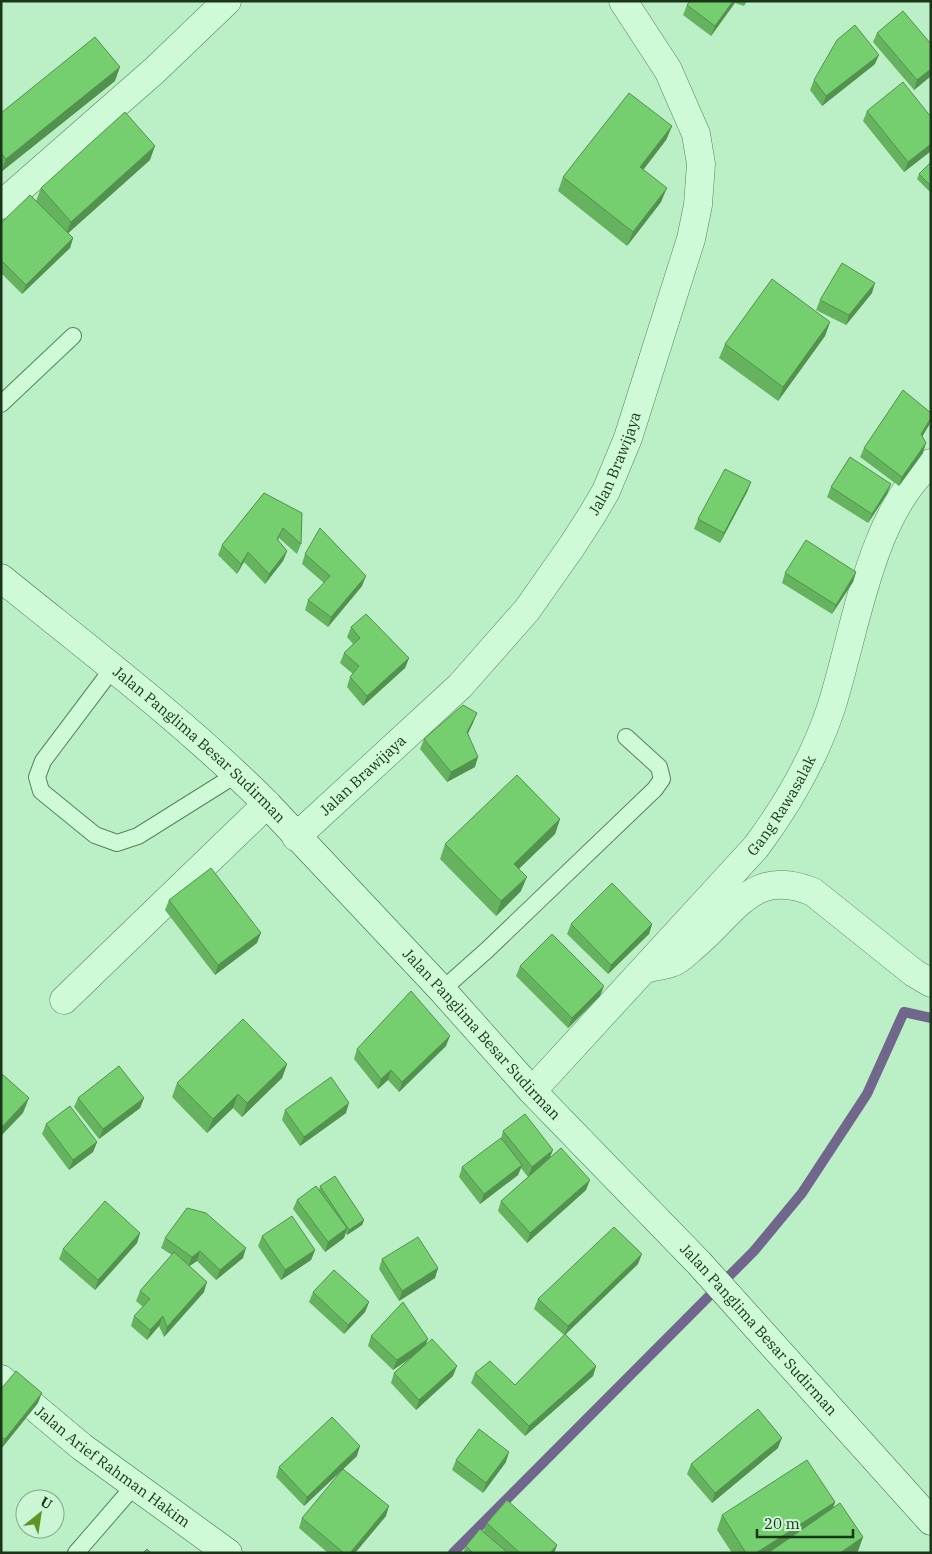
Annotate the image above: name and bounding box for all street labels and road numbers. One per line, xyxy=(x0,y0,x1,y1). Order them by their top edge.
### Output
street label: Jalan Brawijaya xyxy=(584,409,645,518)
street label: Jalan Panglima Besar Sudirman xyxy=(109,662,290,827)
street label: Jalan Brawijaya xyxy=(315,731,410,819)
street label: Gang Rawasalak xyxy=(743,752,820,860)
street label: Jalan Panglima Besar Sudirman xyxy=(399,944,565,1124)
street label: Jalan Panglima Besar Sudirman xyxy=(676,1239,842,1420)
street label: Jalan Arief Rahman Hakim xyxy=(31,1401,194,1531)

